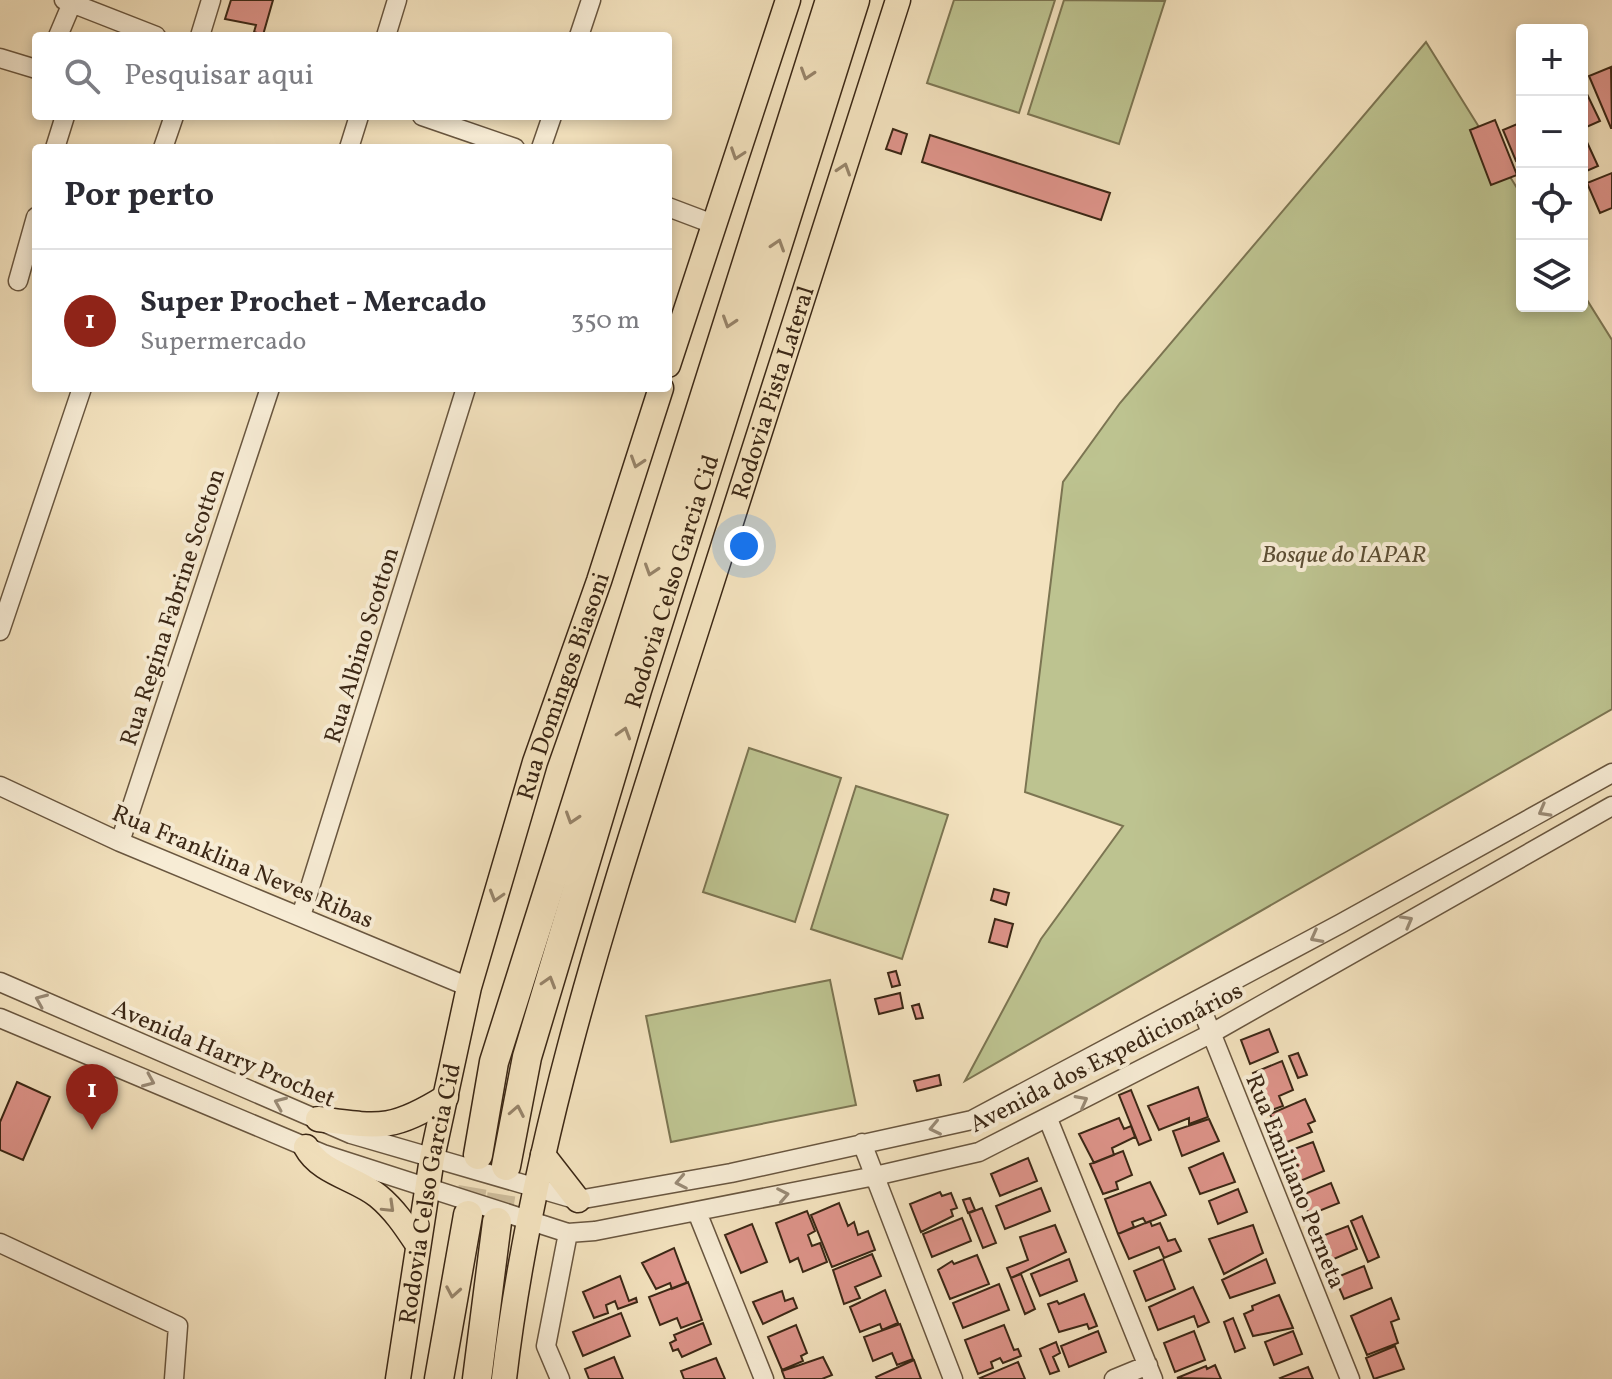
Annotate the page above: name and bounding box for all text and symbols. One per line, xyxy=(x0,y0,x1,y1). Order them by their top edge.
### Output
map controls xyxy=(1516,24,1588,312)
button: + xyxy=(1516,24,1588,96)
search box xyxy=(32,32,672,120)
icon: search xyxy=(60,54,104,98)
text: Pesquisar aqui xyxy=(124,55,314,97)
one-way arrow xyxy=(800,67,816,81)
button: − xyxy=(1516,96,1588,168)
one-way arrow xyxy=(730,146,746,160)
one-way arrow xyxy=(835,163,851,177)
button: locate xyxy=(1516,168,1588,240)
text: Por perto xyxy=(64,173,214,220)
one-way arrow xyxy=(769,238,785,252)
button: layers xyxy=(1516,240,1588,312)
text: Super Prochet - Mercado xyxy=(140,282,487,324)
street label: Rodovia Pista Lateral xyxy=(724,282,824,504)
text: 1 xyxy=(85,303,95,339)
text: 350 m xyxy=(571,303,640,339)
one-way arrow xyxy=(722,315,738,329)
text: Supermercado xyxy=(140,324,306,360)
street label: Rodovia Celso Garcia Cid xyxy=(617,451,729,713)
one-way arrow xyxy=(630,455,646,469)
street label: Rua Regina Fabrine Scotton xyxy=(113,464,235,751)
your location xyxy=(724,526,764,566)
park label: Bosque do IAPAR xyxy=(1261,539,1427,573)
street label: Rua Albino Scotton xyxy=(317,543,409,748)
one-way arrow xyxy=(644,563,660,577)
street label: Rua Domingos Biasoni xyxy=(510,568,620,804)
one-way arrow xyxy=(615,727,631,741)
street label: Rua Franklina Neves Ribas xyxy=(106,797,378,938)
one-way arrow xyxy=(1538,801,1553,817)
one-way arrow xyxy=(565,811,581,825)
one-way arrow xyxy=(489,888,505,902)
one-way arrow xyxy=(1399,915,1414,930)
one-way arrow xyxy=(1310,927,1325,942)
street label: Avenida dos Expedicionários xyxy=(964,975,1249,1143)
one-way arrow xyxy=(540,976,556,990)
street label: Avenida Harry Prochet xyxy=(106,992,340,1117)
one-way arrow xyxy=(35,993,49,1009)
street label: Rodovia Celso Garcia Cid xyxy=(392,1060,471,1327)
pin: 1 xyxy=(66,1064,118,1130)
street label: Rua Emiliano Perneta xyxy=(1236,1069,1353,1294)
one-way arrow xyxy=(141,1071,155,1087)
one-way arrow xyxy=(274,1096,288,1112)
one-way arrow xyxy=(1074,1096,1089,1111)
one-way arrow xyxy=(507,1105,524,1118)
one-way arrow xyxy=(929,1119,942,1136)
one-way arrow xyxy=(674,1173,687,1190)
one-way arrow xyxy=(776,1187,789,1204)
one-way arrow xyxy=(380,1197,394,1212)
one-way arrow xyxy=(446,1285,463,1299)

